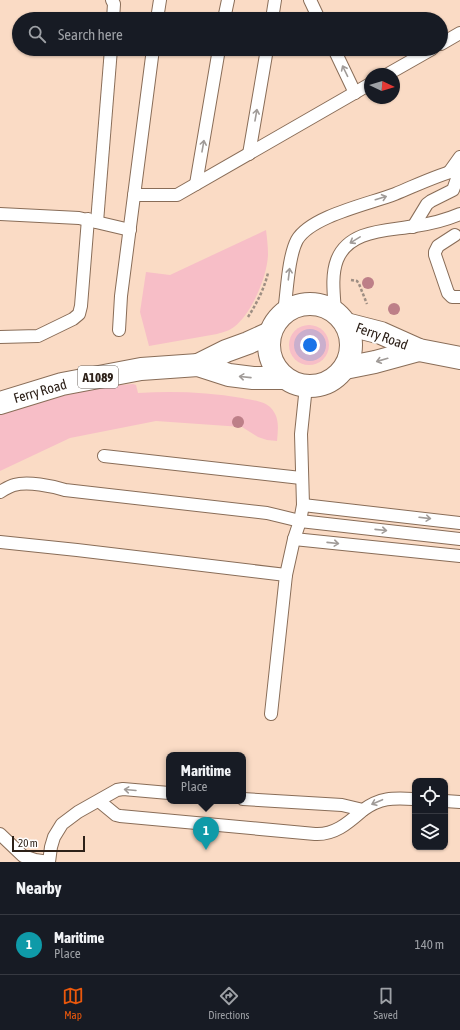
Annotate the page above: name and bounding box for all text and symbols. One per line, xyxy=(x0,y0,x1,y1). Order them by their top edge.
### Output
search box xyxy=(12,12,448,56)
icon: search xyxy=(26,23,48,45)
text: Search here xyxy=(58,26,123,43)
one-way arrow xyxy=(340,65,348,77)
north arrow xyxy=(364,68,400,104)
one-way arrow xyxy=(252,109,260,122)
one-way arrow xyxy=(199,140,207,153)
one-way arrow xyxy=(375,194,388,201)
one-way arrow xyxy=(349,237,361,245)
one-way arrow xyxy=(285,268,293,281)
street label: Ferry Road xyxy=(354,319,410,353)
your location xyxy=(300,335,320,355)
one-way arrow xyxy=(376,357,389,364)
road number: A1089 xyxy=(78,366,118,388)
one-way arrow xyxy=(239,373,252,381)
street label: Ferry Road xyxy=(12,376,68,406)
one-way arrow xyxy=(418,515,431,522)
one-way arrow xyxy=(374,526,387,534)
one-way arrow xyxy=(326,539,339,546)
popup xyxy=(166,752,246,804)
text: Maritime xyxy=(181,762,231,779)
map controls xyxy=(412,778,448,850)
button: locate xyxy=(412,778,448,814)
text: Place xyxy=(181,779,207,794)
one-way arrow xyxy=(124,786,137,793)
one-way arrow xyxy=(371,799,383,807)
button: layers xyxy=(412,814,448,850)
pin: 1 xyxy=(193,817,219,850)
scale bar xyxy=(12,834,85,853)
text: 20 m xyxy=(18,837,38,849)
text: Nearby xyxy=(16,878,62,898)
text: Maritime xyxy=(54,929,104,946)
text: 1 xyxy=(26,937,32,952)
text: 140 m xyxy=(415,937,444,952)
text: Place xyxy=(54,946,81,961)
tab: Map xyxy=(62,985,84,1021)
tab: Directions xyxy=(208,985,249,1021)
tab: Saved xyxy=(374,985,398,1021)

